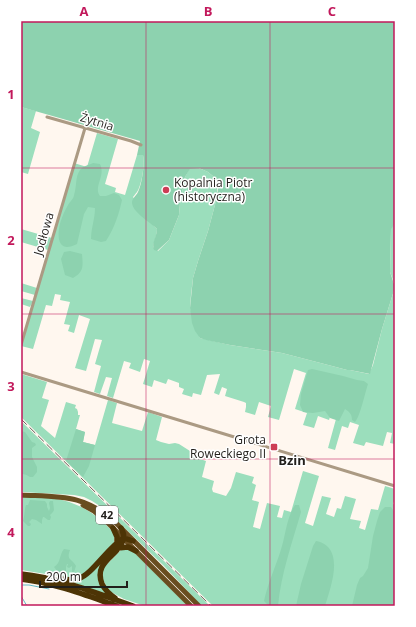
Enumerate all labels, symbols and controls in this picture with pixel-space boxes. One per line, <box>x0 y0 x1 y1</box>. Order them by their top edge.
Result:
text: A <box>80 2 89 20</box>
text: B <box>204 2 213 20</box>
text: C <box>328 2 336 20</box>
text: 1 <box>7 85 15 103</box>
street label: Żytnia <box>78 108 116 135</box>
place label: Kopalnia Piotr (historyczna) <box>174 174 253 205</box>
marker: Kopalnia Piotr (historyczna) <box>161 185 171 195</box>
street label: Jodłowa <box>29 210 58 258</box>
text: 2 <box>7 231 15 249</box>
text: 3 <box>7 377 15 395</box>
place label: Grota Roweckiego II <box>190 431 266 462</box>
marker: Grota Roweckiego II <box>269 442 279 452</box>
district label: Bzin <box>278 451 306 469</box>
road number: 42 <box>96 506 118 524</box>
text: 4 <box>7 523 15 541</box>
scale bar <box>40 563 127 589</box>
text: 200 m <box>46 568 81 585</box>

